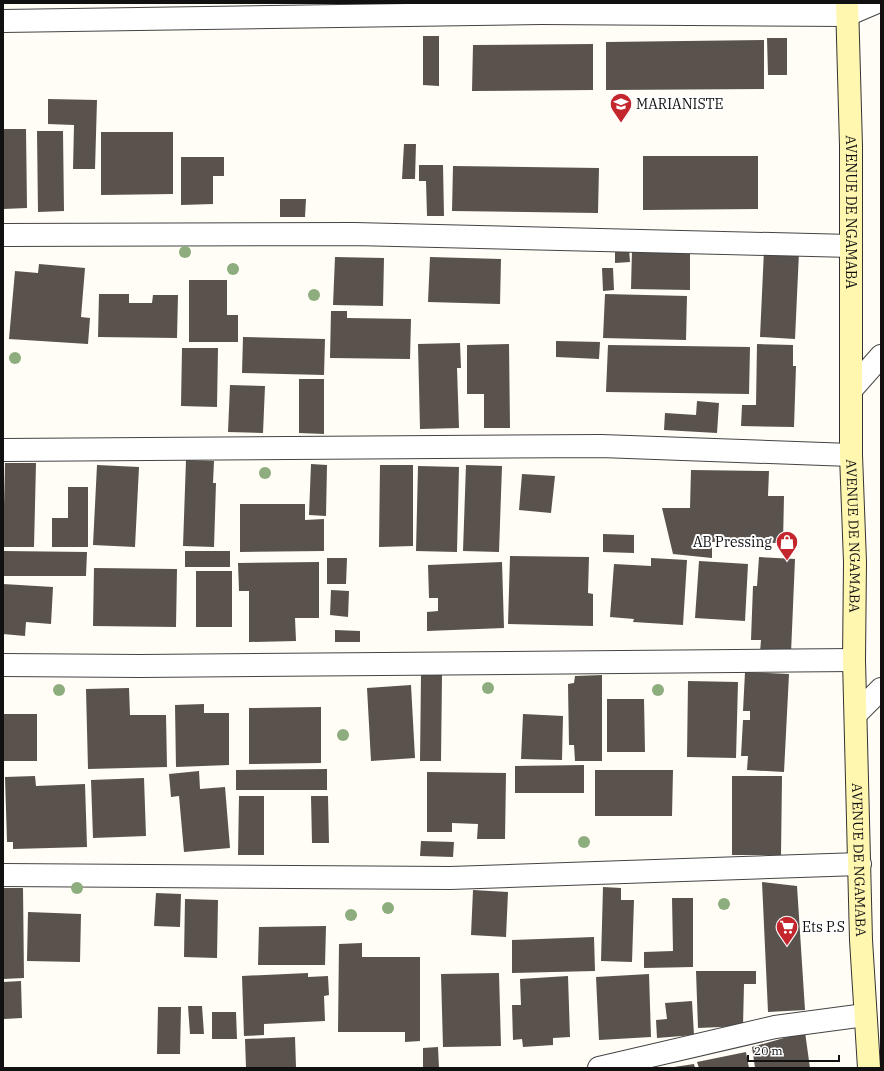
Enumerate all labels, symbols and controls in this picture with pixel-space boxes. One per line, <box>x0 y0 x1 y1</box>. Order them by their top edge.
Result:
school or university icon: MARIANISTE <box>608 91 634 124</box>
place label: MARIANISTE <box>636 95 724 113</box>
street label: AVENUE DE NGAMABA <box>842 135 860 289</box>
street label: AVENUE DE NGAMABA <box>842 459 864 613</box>
shop icon: AB Pressing <box>774 529 800 562</box>
place label: AB Pressing <box>693 533 772 551</box>
street label: AVENUE DE NGAMABA <box>848 783 870 937</box>
supermarket icon: Ets P.S <box>774 914 800 947</box>
place label: Ets P.S <box>802 918 845 936</box>
scale bar <box>748 1037 839 1063</box>
text: 20 m <box>754 1043 783 1058</box>

